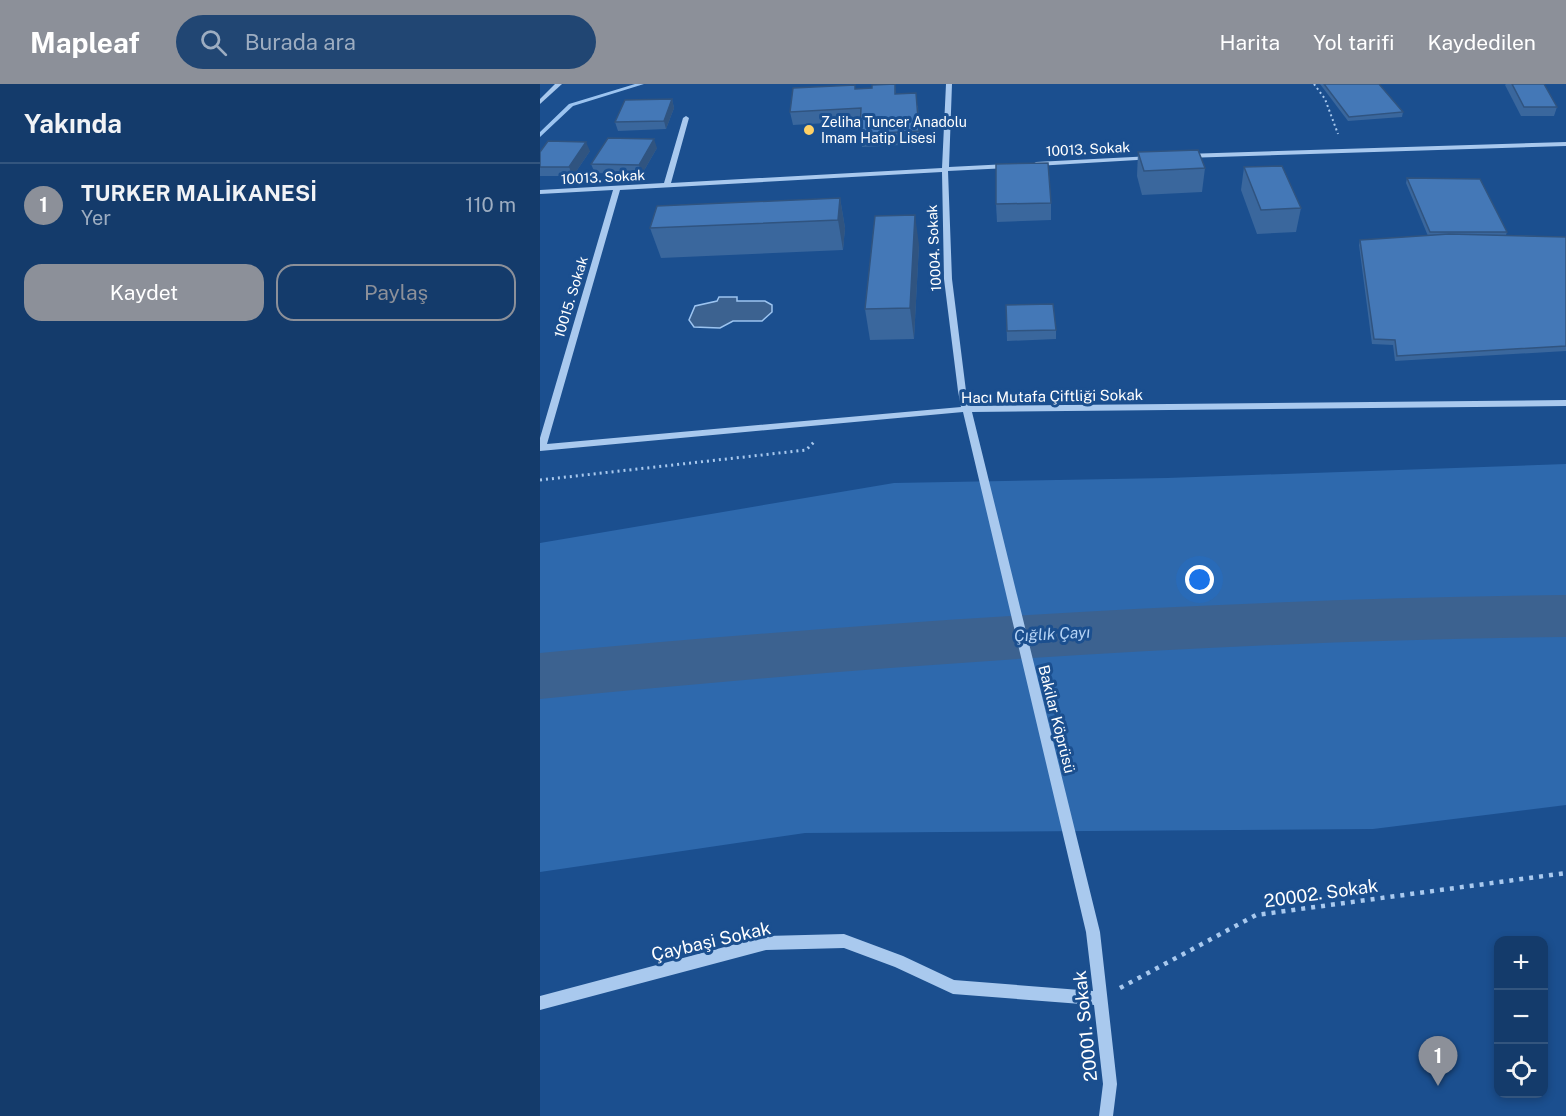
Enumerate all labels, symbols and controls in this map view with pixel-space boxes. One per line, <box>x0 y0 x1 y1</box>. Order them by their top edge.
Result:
search box <box>176 15 596 69</box>
text: Mapleaf <box>30 26 140 59</box>
icon: search <box>197 26 230 59</box>
text: Burada ara <box>245 29 356 55</box>
text: Harita <box>1220 30 1280 55</box>
text: Yol tarifi <box>1313 30 1394 55</box>
text: Kaydedilen <box>1427 30 1536 55</box>
text: Yakında <box>24 108 122 139</box>
place label: Zeliha Tuncer Anadolu Imam Hatip Lisesi <box>821 114 967 146</box>
marker: Zeliha Tuncer Anadolu Imam Hatip Lisesi <box>802 123 816 137</box>
street label: 10013. Sokak <box>1045 139 1131 159</box>
street label: 10013. Sokak <box>560 167 646 187</box>
text: TURKER MALİKANESİ <box>81 180 317 206</box>
text: 1 <box>39 193 48 217</box>
text: 110 m <box>465 193 516 217</box>
street label: 10004. Sokak <box>924 204 944 292</box>
text: Yer <box>81 206 111 230</box>
street label: 10015. Sokak <box>551 254 591 340</box>
button: Kaydet <box>24 264 264 321</box>
button: Paylaş <box>276 264 516 321</box>
street label: Hacı Mutafa Çiftliği Sokak <box>961 386 1143 406</box>
your location <box>1185 565 1214 594</box>
water label: Çığlık Çayı <box>1013 623 1091 645</box>
street label: Bakilar Köprüsü <box>1035 663 1079 775</box>
street label: 20002. Sokak <box>1263 875 1379 911</box>
street label: Çaybaşi Sokak <box>649 917 773 965</box>
map controls <box>1494 936 1548 1098</box>
button: + <box>1494 936 1548 990</box>
street label: 20001. Sokak <box>1069 970 1101 1082</box>
button: − <box>1494 990 1548 1044</box>
pin: 1 <box>1418 1036 1458 1086</box>
button: locate <box>1494 1044 1548 1098</box>

